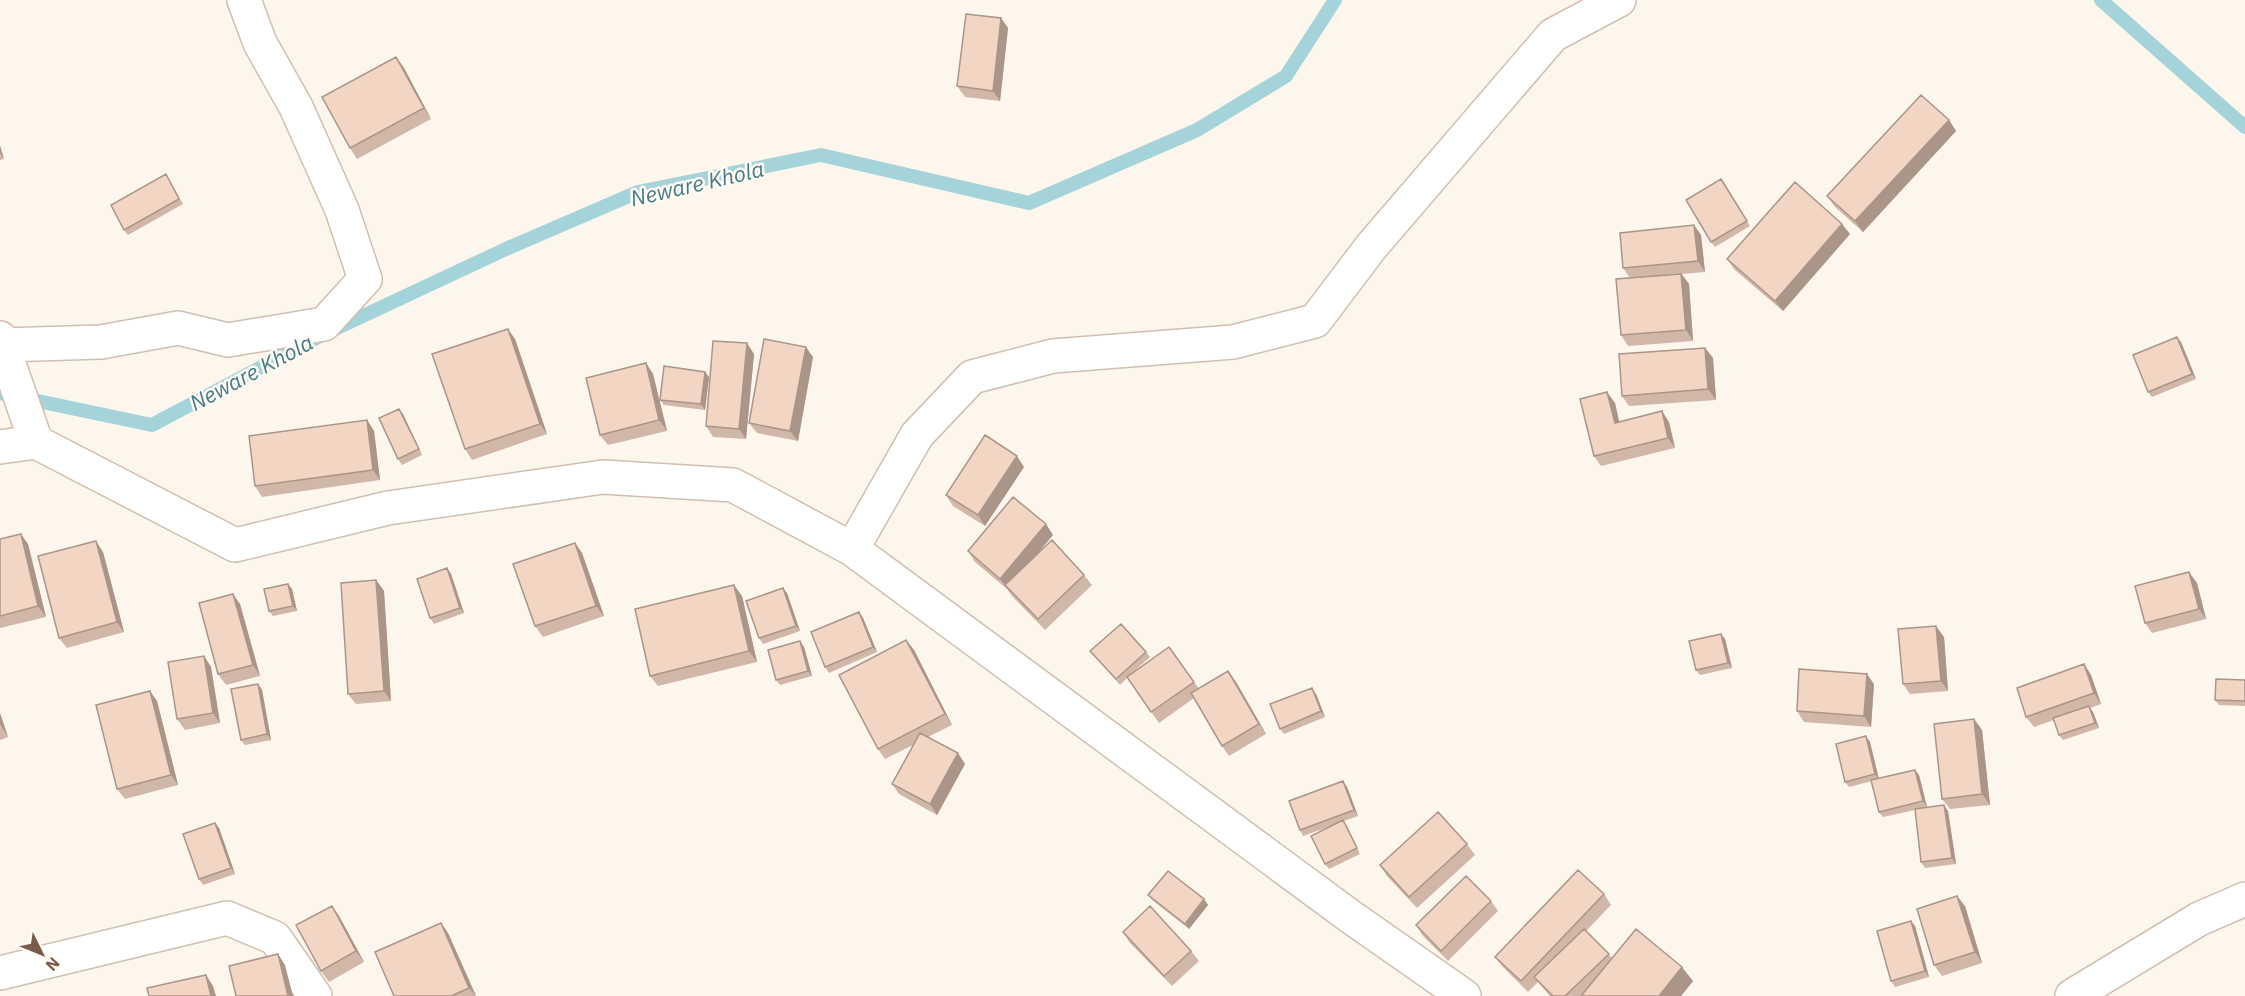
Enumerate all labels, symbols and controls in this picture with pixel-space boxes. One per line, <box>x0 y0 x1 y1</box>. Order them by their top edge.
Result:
water label: Neware Khola <box>627 154 767 212</box>
water label: Neware Khola <box>184 327 318 417</box>
north arrow <box>12 924 72 984</box>
text: N <box>42 953 64 975</box>

